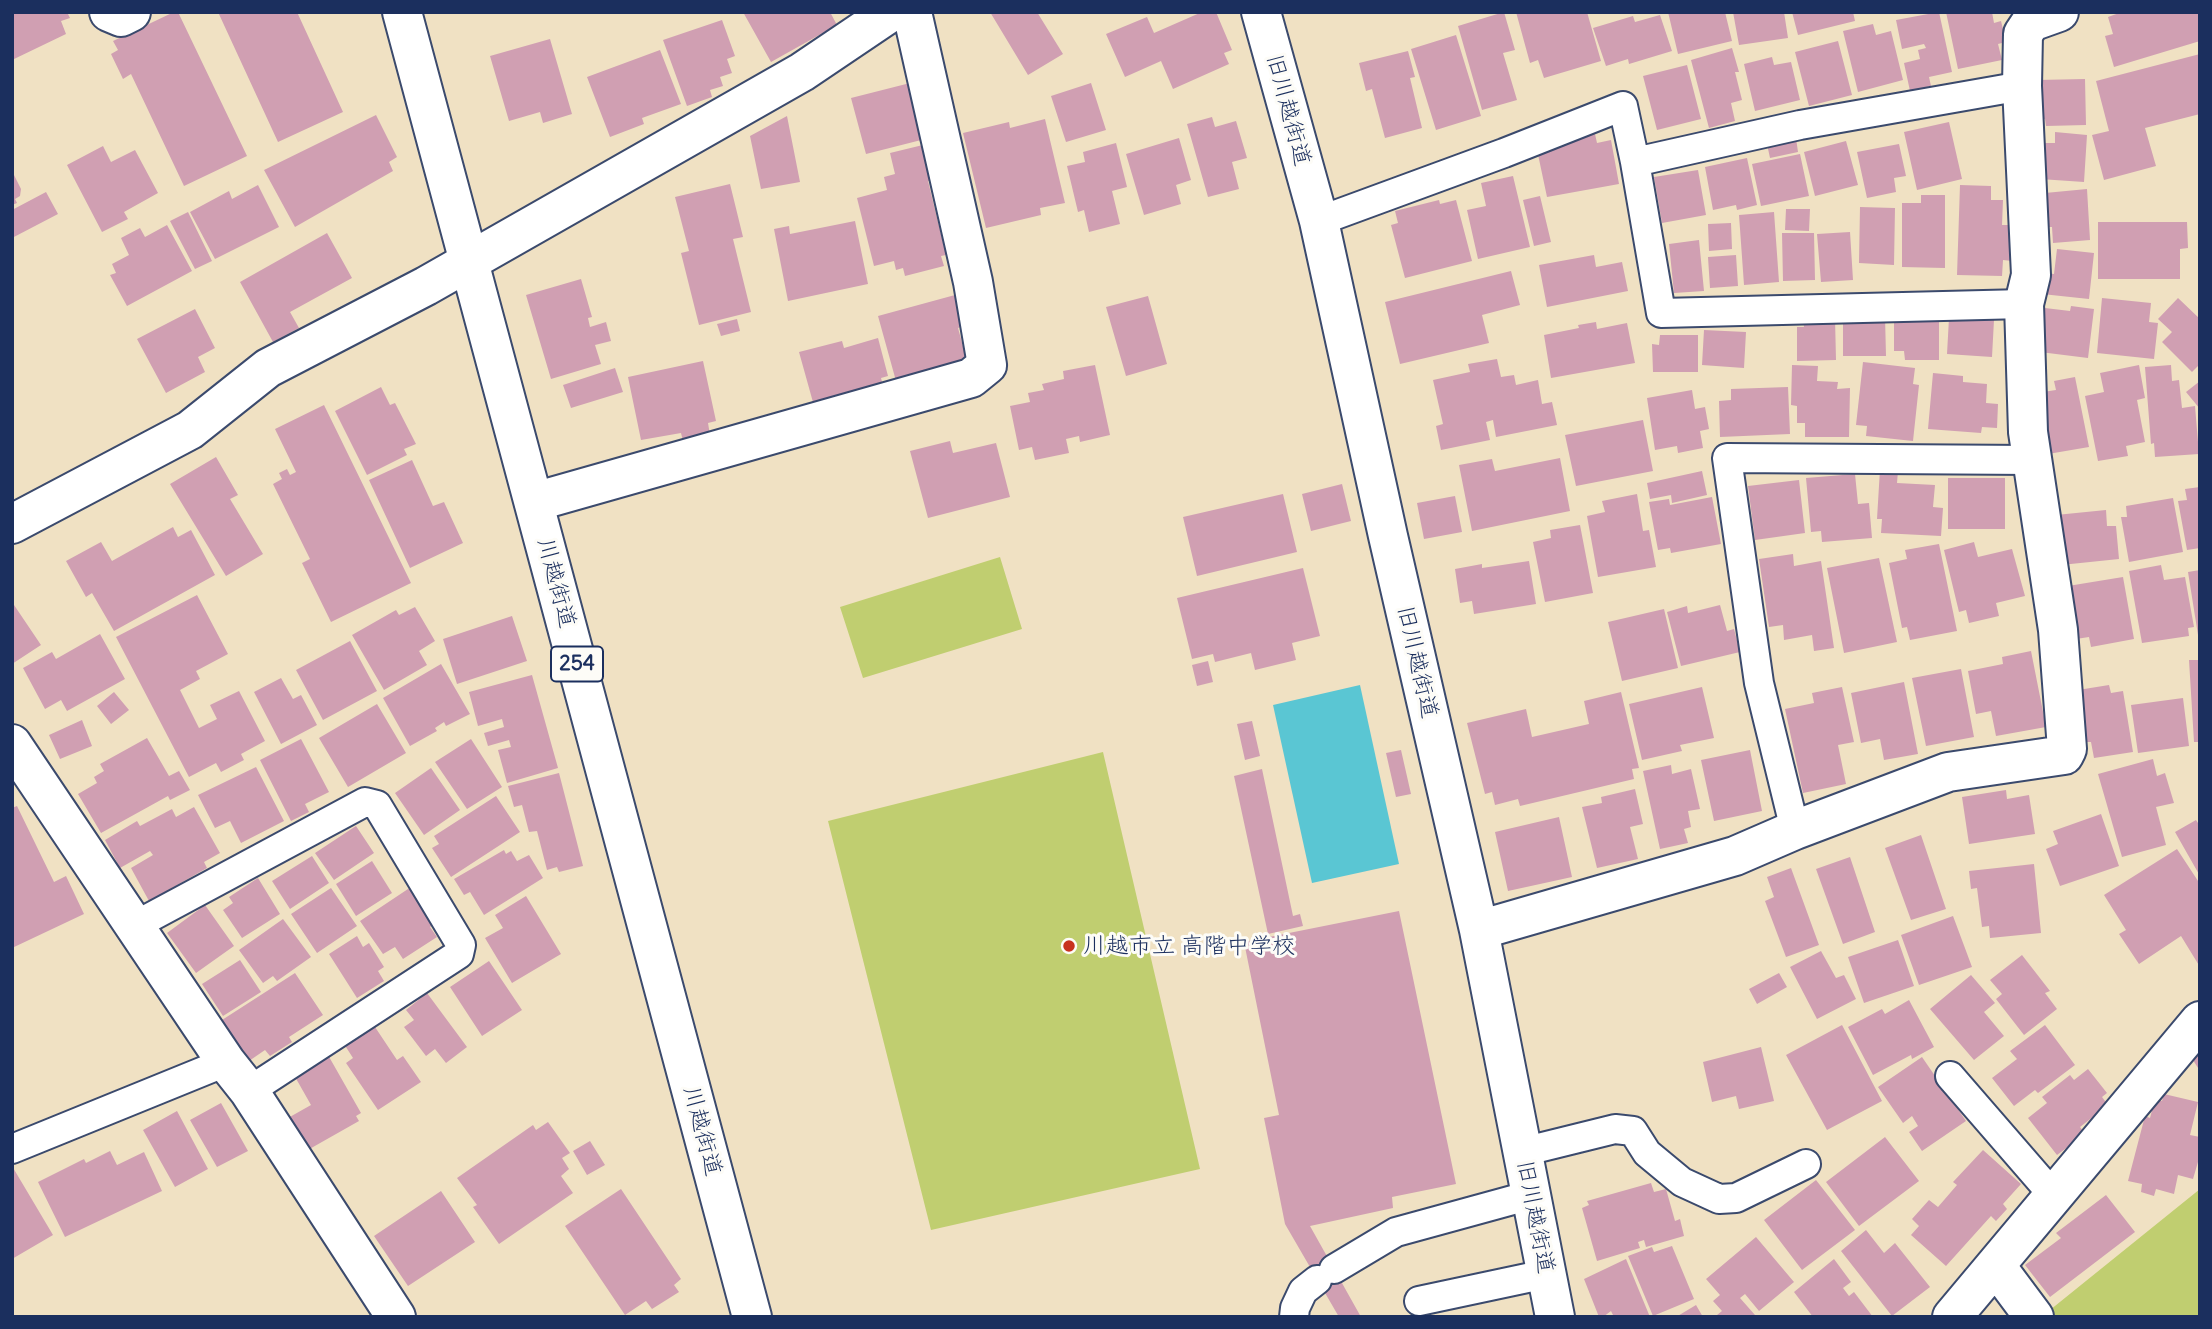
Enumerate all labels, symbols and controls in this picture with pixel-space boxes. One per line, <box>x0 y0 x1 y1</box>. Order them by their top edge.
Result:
street label: 旧川越街道 <box>1260 51 1316 169</box>
street label: 川越街道 <box>531 535 581 631</box>
street label: 旧川越街道 <box>1391 603 1443 721</box>
road number: 254 <box>551 646 603 682</box>
place label: 川越市立 高階中学校 <box>1083 932 1295 960</box>
marker: 川越市立 高階中学校 <box>1061 938 1077 954</box>
street label: 川越街道 <box>677 1083 727 1179</box>
street label: 旧川越街道 <box>1510 1158 1560 1276</box>

